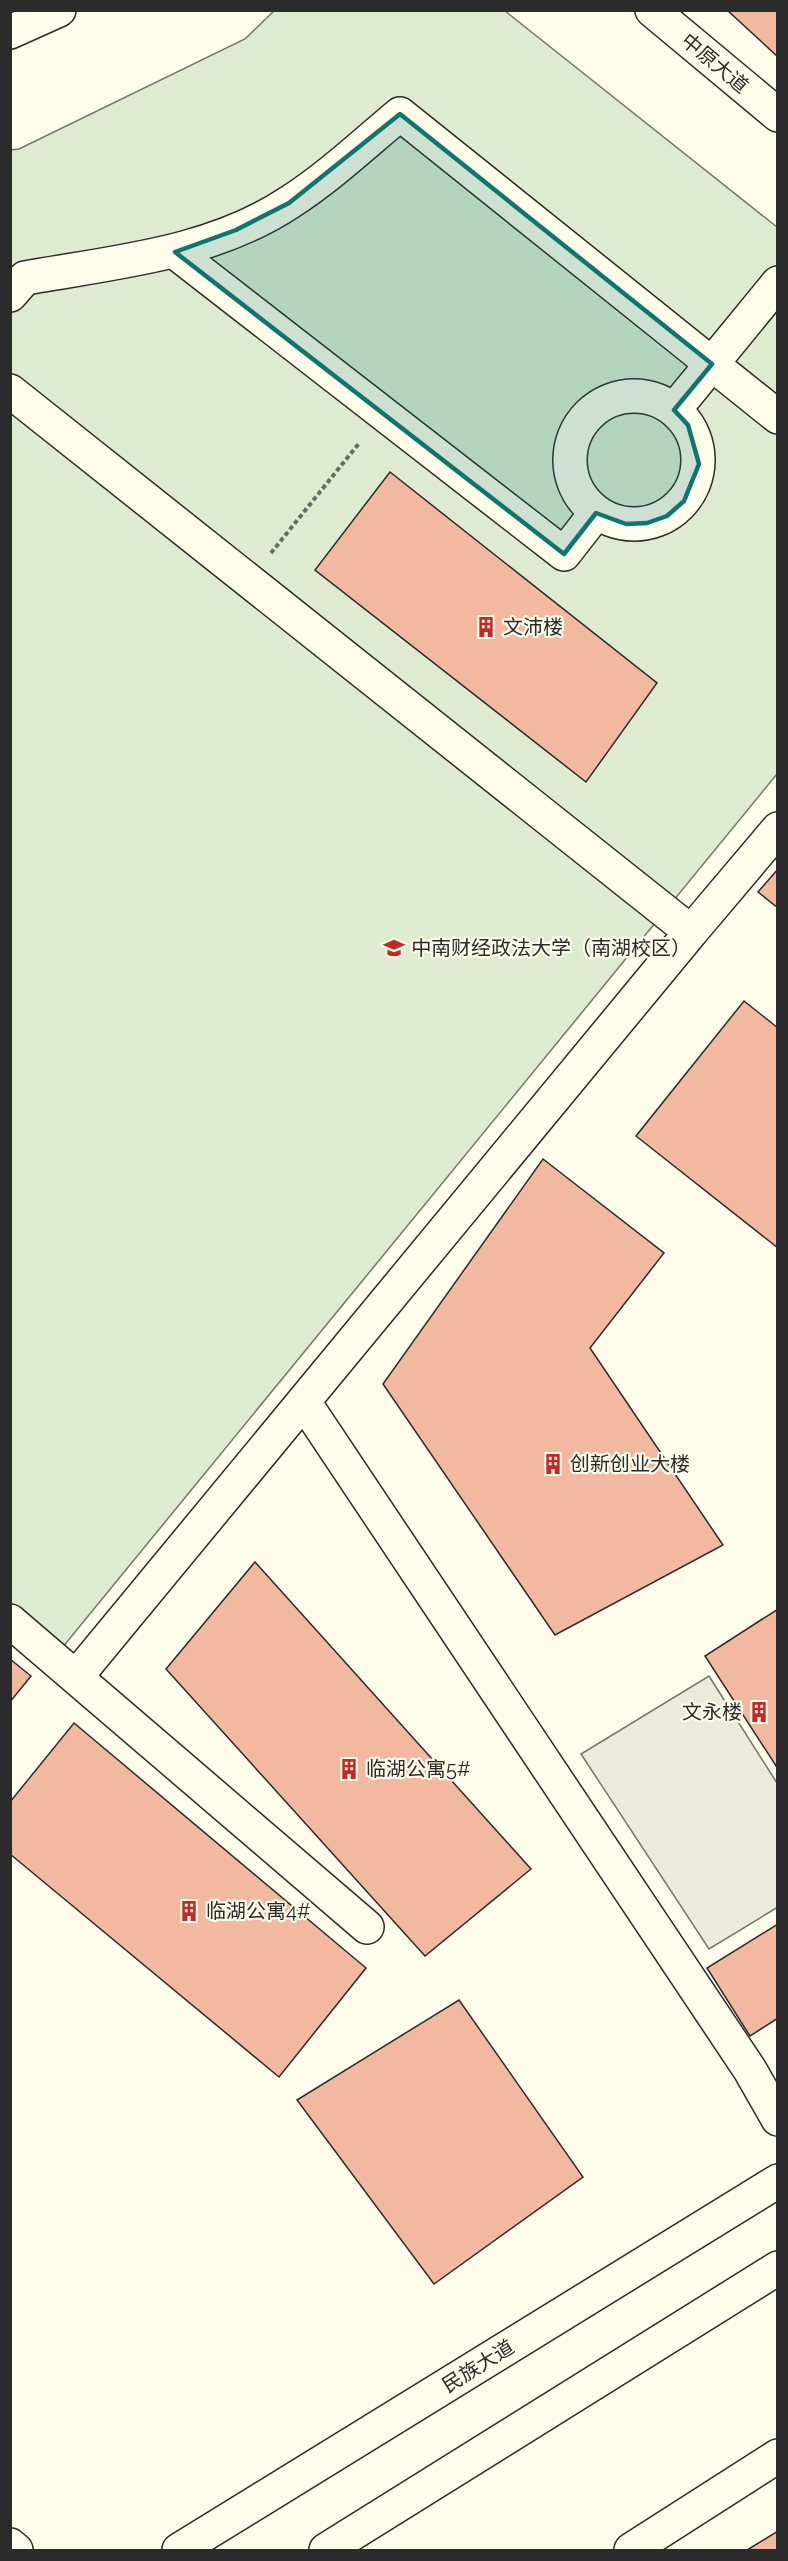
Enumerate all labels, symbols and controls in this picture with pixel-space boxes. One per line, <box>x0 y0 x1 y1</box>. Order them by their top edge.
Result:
street label: 中原大道 <box>677 28 753 98</box>
building icon: 文沛楼 <box>474 615 498 639</box>
place label: 文沛楼 <box>503 615 563 639</box>
school or university icon: 中南财经政法大学（南湖校区） <box>382 936 406 960</box>
place label: 中南财经政法大学（南湖校区） <box>411 936 691 960</box>
building icon: 创新创业大楼 <box>541 1452 565 1476</box>
place label: 创新创业大楼 <box>570 1452 690 1476</box>
place label: 文永楼 <box>682 1700 742 1724</box>
building icon: 文永楼 <box>747 1700 771 1724</box>
building icon: 临湖公寓5# <box>337 1757 361 1781</box>
place label: 临湖公寓5# <box>366 1757 471 1781</box>
building icon: 临湖公寓4# <box>177 1899 201 1923</box>
place label: 临湖公寓4# <box>206 1899 311 1923</box>
street label: 民族大道 <box>438 2335 518 2397</box>

